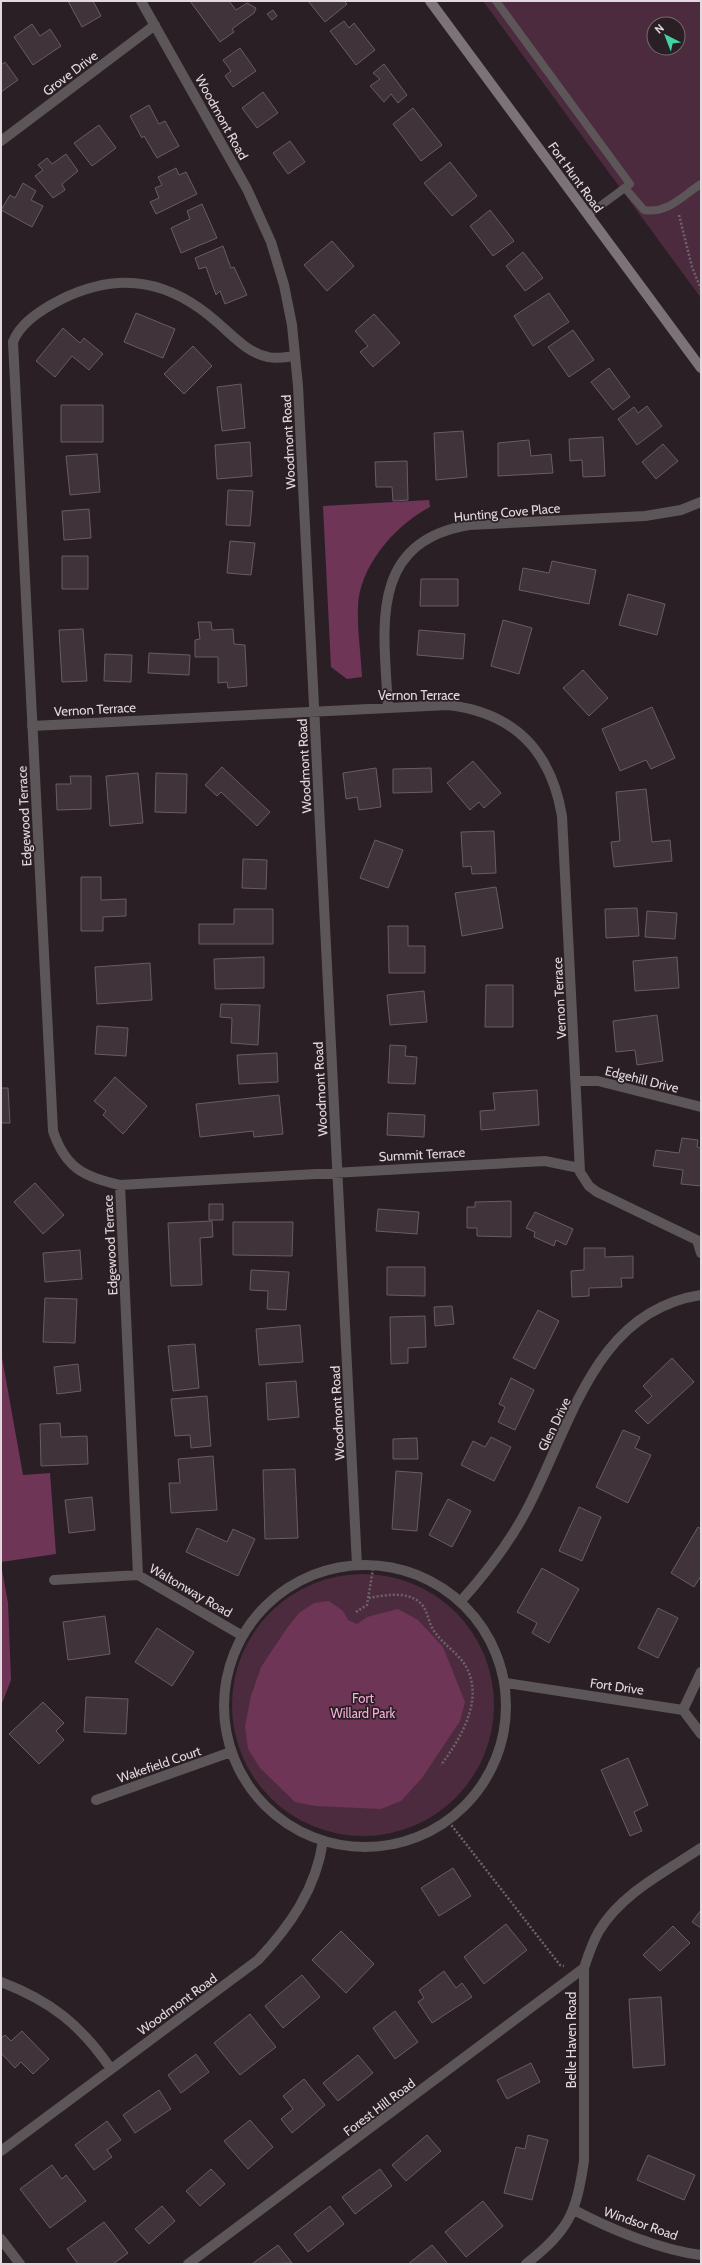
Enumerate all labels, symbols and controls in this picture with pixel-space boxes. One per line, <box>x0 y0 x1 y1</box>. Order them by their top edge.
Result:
north arrow <box>646 16 686 56</box>
text: N <box>652 21 667 36</box>
street label: Grove Drive <box>39 47 101 99</box>
street label: Woodmont Road <box>192 72 252 162</box>
street label: Fort Hunt Road <box>545 139 607 215</box>
street label: Woodmont Road <box>278 394 298 490</box>
street label: Hunting Cove Place <box>453 499 561 525</box>
street label: Vernon Terrace <box>378 687 460 703</box>
street label: Vernon Terrace <box>54 699 137 719</box>
street label: Woodmont Road <box>294 718 314 814</box>
street label: Edgewood Terrace <box>13 765 35 867</box>
street label: Vernon Terrace <box>549 956 569 1039</box>
street label: Woodmont Road <box>310 1041 330 1137</box>
street label: Edgehill Drive <box>603 1062 681 1096</box>
street label: Summit Terrace <box>378 1144 466 1164</box>
street label: Edgewood Terrace <box>99 1194 121 1296</box>
street label: Woodmont Road <box>327 1365 347 1461</box>
street label: Glen Drive <box>534 1394 574 1453</box>
street label: Waltonway Road <box>147 1560 235 1620</box>
street label: Fort Drive <box>589 1674 645 1698</box>
park label: Fort Willard Park <box>331 1690 396 1721</box>
street label: Wakefield Court <box>115 1742 203 1786</box>
street label: Woodmont Road <box>134 1970 220 2038</box>
street label: Belle Haven Road <box>563 1992 579 2088</box>
street label: Forest Hill Road <box>340 2075 418 2139</box>
street label: Windsor Road <box>602 2203 680 2243</box>

